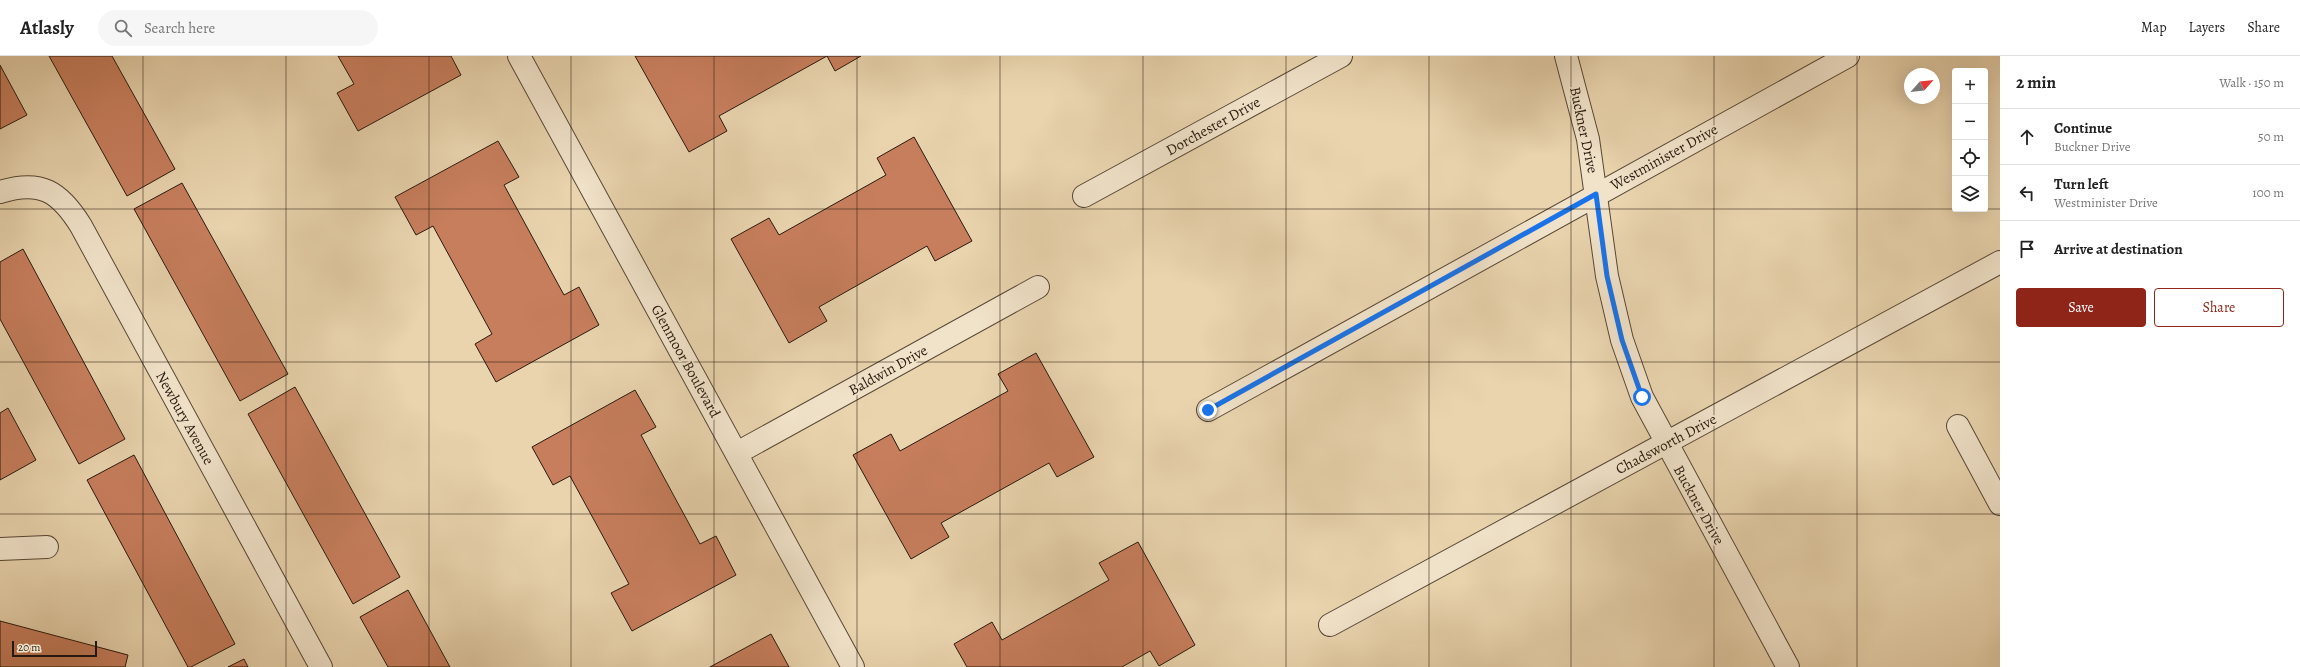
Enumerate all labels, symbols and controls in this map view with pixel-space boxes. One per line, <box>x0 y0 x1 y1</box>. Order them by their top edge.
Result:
search box <box>98 10 378 46</box>
text: Atlasly <box>20 15 74 41</box>
icon: search <box>112 17 134 39</box>
text: Search here <box>144 18 215 38</box>
text: Map <box>2141 18 2167 37</box>
text: Layers <box>2189 18 2225 37</box>
text: Share <box>2247 18 2280 37</box>
north arrow <box>1904 68 1940 104</box>
map controls <box>1952 68 1988 212</box>
button: + <box>1952 68 1988 104</box>
text: 2 min <box>2016 71 2056 94</box>
text: Walk · 150 m <box>2219 74 2284 91</box>
street label: Buckner Drive <box>1565 85 1603 175</box>
street label: Dorchester Drive <box>1162 92 1264 160</box>
button: − <box>1952 104 1988 140</box>
text: Continue <box>2054 118 2112 138</box>
street label: Westminister Drive <box>1606 119 1721 195</box>
icon: ahead <box>2016 126 2038 148</box>
text: 50 m <box>2258 128 2284 145</box>
text: Buckner Drive <box>2054 138 2130 155</box>
button: locate <box>1952 140 1988 176</box>
text: Turn left <box>2054 174 2109 194</box>
button: layers <box>1952 176 1988 212</box>
icon: left <box>2016 182 2038 204</box>
text: 100 m <box>2252 184 2284 201</box>
text: Westminister Drive <box>2054 194 2158 211</box>
icon: arrive <box>2016 238 2038 260</box>
text: Arrive at destination <box>2054 239 2183 259</box>
button: Save <box>2016 288 2146 327</box>
button: Share <box>2154 288 2284 327</box>
street label: Glenmoor Boulevard <box>647 301 726 422</box>
street label: Baldwin Drive <box>845 340 931 400</box>
street label: Newbury Avenue <box>151 368 219 468</box>
route start <box>1633 388 1651 406</box>
route end <box>1199 401 1217 419</box>
street label: Chadsworth Drive <box>1612 409 1720 479</box>
street label: Buckner Drive <box>1669 462 1729 549</box>
scale bar <box>12 639 97 658</box>
text: 20 m <box>18 640 40 655</box>

